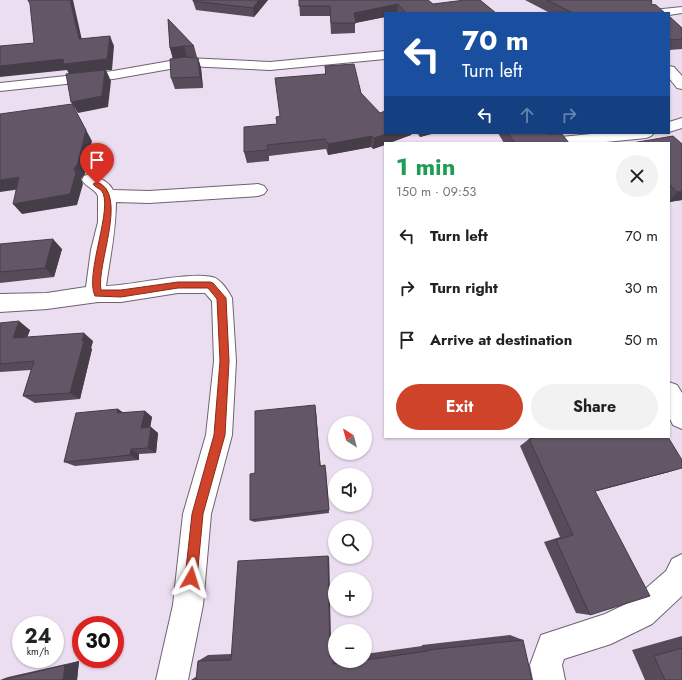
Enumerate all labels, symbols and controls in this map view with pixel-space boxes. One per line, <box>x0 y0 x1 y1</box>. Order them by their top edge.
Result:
text: 70 m <box>462 20 529 61</box>
icon: left <box>396 28 448 80</box>
text: Turn left <box>462 58 522 84</box>
icon: left <box>474 104 496 126</box>
icon: ahead <box>516 104 538 126</box>
icon: right <box>558 104 580 126</box>
pin <box>80 143 114 184</box>
icon: arrive <box>86 149 108 171</box>
text: 1 min <box>396 149 456 184</box>
button: close <box>616 155 658 197</box>
text: 150 m · 09:53 <box>396 182 476 201</box>
icon: left <box>396 225 418 247</box>
text: Turn left <box>430 225 488 247</box>
text: 70 m <box>625 225 658 247</box>
icon: right <box>396 277 418 299</box>
text: Turn right <box>430 277 498 299</box>
text: 30 m <box>625 277 658 299</box>
icon: arrive <box>396 329 418 351</box>
text: Arrive at destination <box>430 329 572 351</box>
text: 50 m <box>624 329 658 351</box>
button: Exit <box>396 384 523 430</box>
button: Share <box>531 384 658 430</box>
north arrow <box>328 416 372 460</box>
map controls <box>328 416 372 668</box>
button: sound <box>328 468 372 512</box>
button: search <box>328 520 372 564</box>
position arrow <box>170 557 212 599</box>
button: + <box>328 572 372 616</box>
speed limit sign: 30 <box>72 616 124 668</box>
text: 24 <box>24 622 52 651</box>
button: − <box>328 624 372 668</box>
text: km/h <box>27 644 49 659</box>

